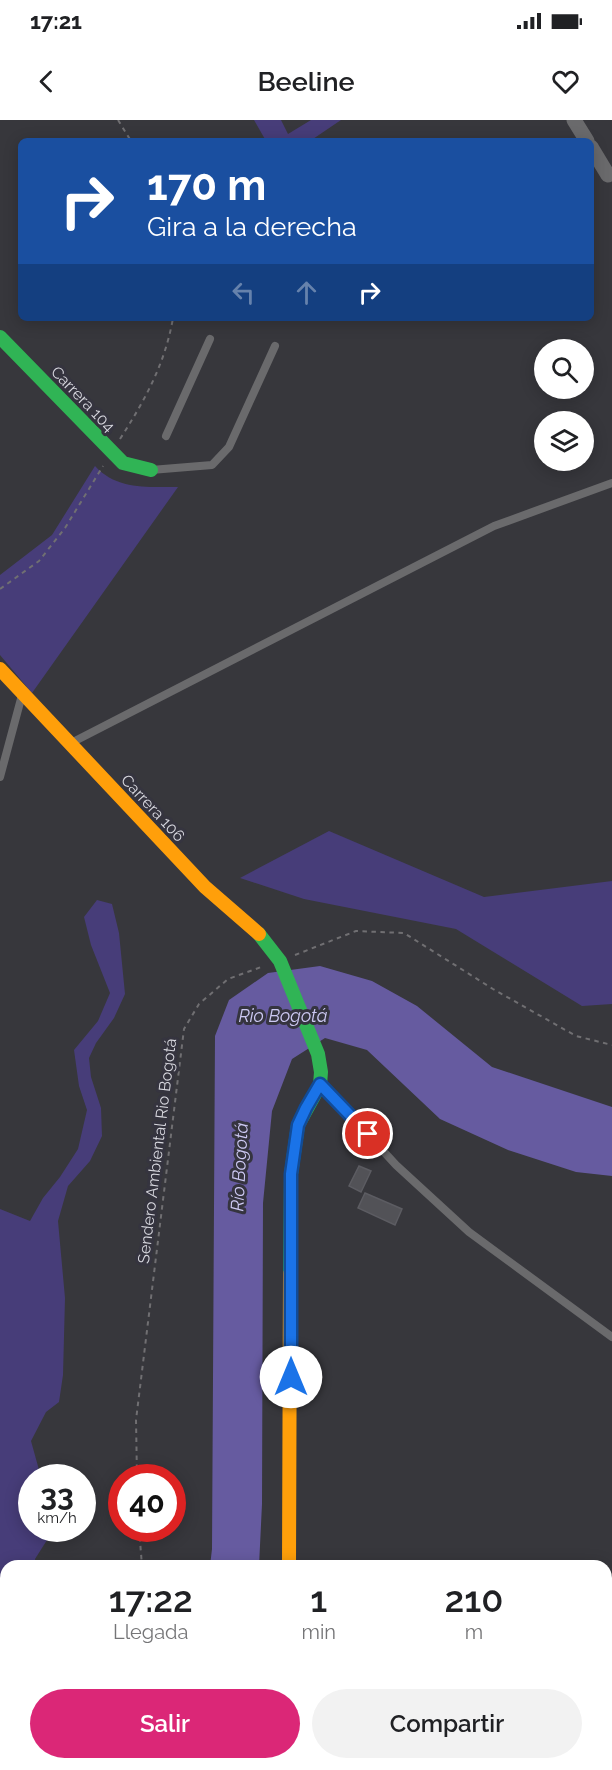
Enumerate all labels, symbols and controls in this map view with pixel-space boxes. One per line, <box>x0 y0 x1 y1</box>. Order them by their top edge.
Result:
text: 17:21 <box>30 8 82 34</box>
icon: back <box>30 65 63 98</box>
icon: heart <box>549 65 582 98</box>
text: Beeline <box>257 66 355 97</box>
text: 170 m <box>147 161 266 210</box>
icon: right <box>48 162 126 240</box>
text: Gira a la derecha <box>147 211 357 242</box>
icon: left <box>227 276 260 309</box>
icon: ahead <box>290 276 323 309</box>
icon: right <box>353 276 386 309</box>
map controls <box>534 339 594 471</box>
button: search <box>534 339 594 399</box>
street label: Carrera 104 <box>47 362 119 436</box>
button: layers <box>534 411 594 471</box>
street label: Carrera 106 <box>117 771 189 845</box>
water label: Rio Bogotá <box>239 1005 328 1026</box>
street label: Sendero Ambiental Rio Bogotá <box>134 1037 180 1265</box>
pin <box>342 1108 393 1159</box>
icon: arrive <box>351 1117 384 1150</box>
water label: Río Bogotá <box>226 1122 252 1212</box>
position arrow <box>259 1345 323 1409</box>
speed limit sign: 40 <box>108 1464 186 1542</box>
text: 33 <box>40 1478 74 1513</box>
text: km/h <box>37 1509 77 1527</box>
text: 17:22 <box>109 1578 193 1620</box>
text: 1 <box>310 1578 327 1620</box>
text: 210 <box>445 1578 503 1620</box>
text: Llegada <box>113 1620 188 1644</box>
text: min <box>302 1620 336 1644</box>
text: m <box>465 1620 483 1644</box>
button: Salir <box>30 1689 300 1758</box>
button: Compartir <box>312 1689 582 1758</box>

